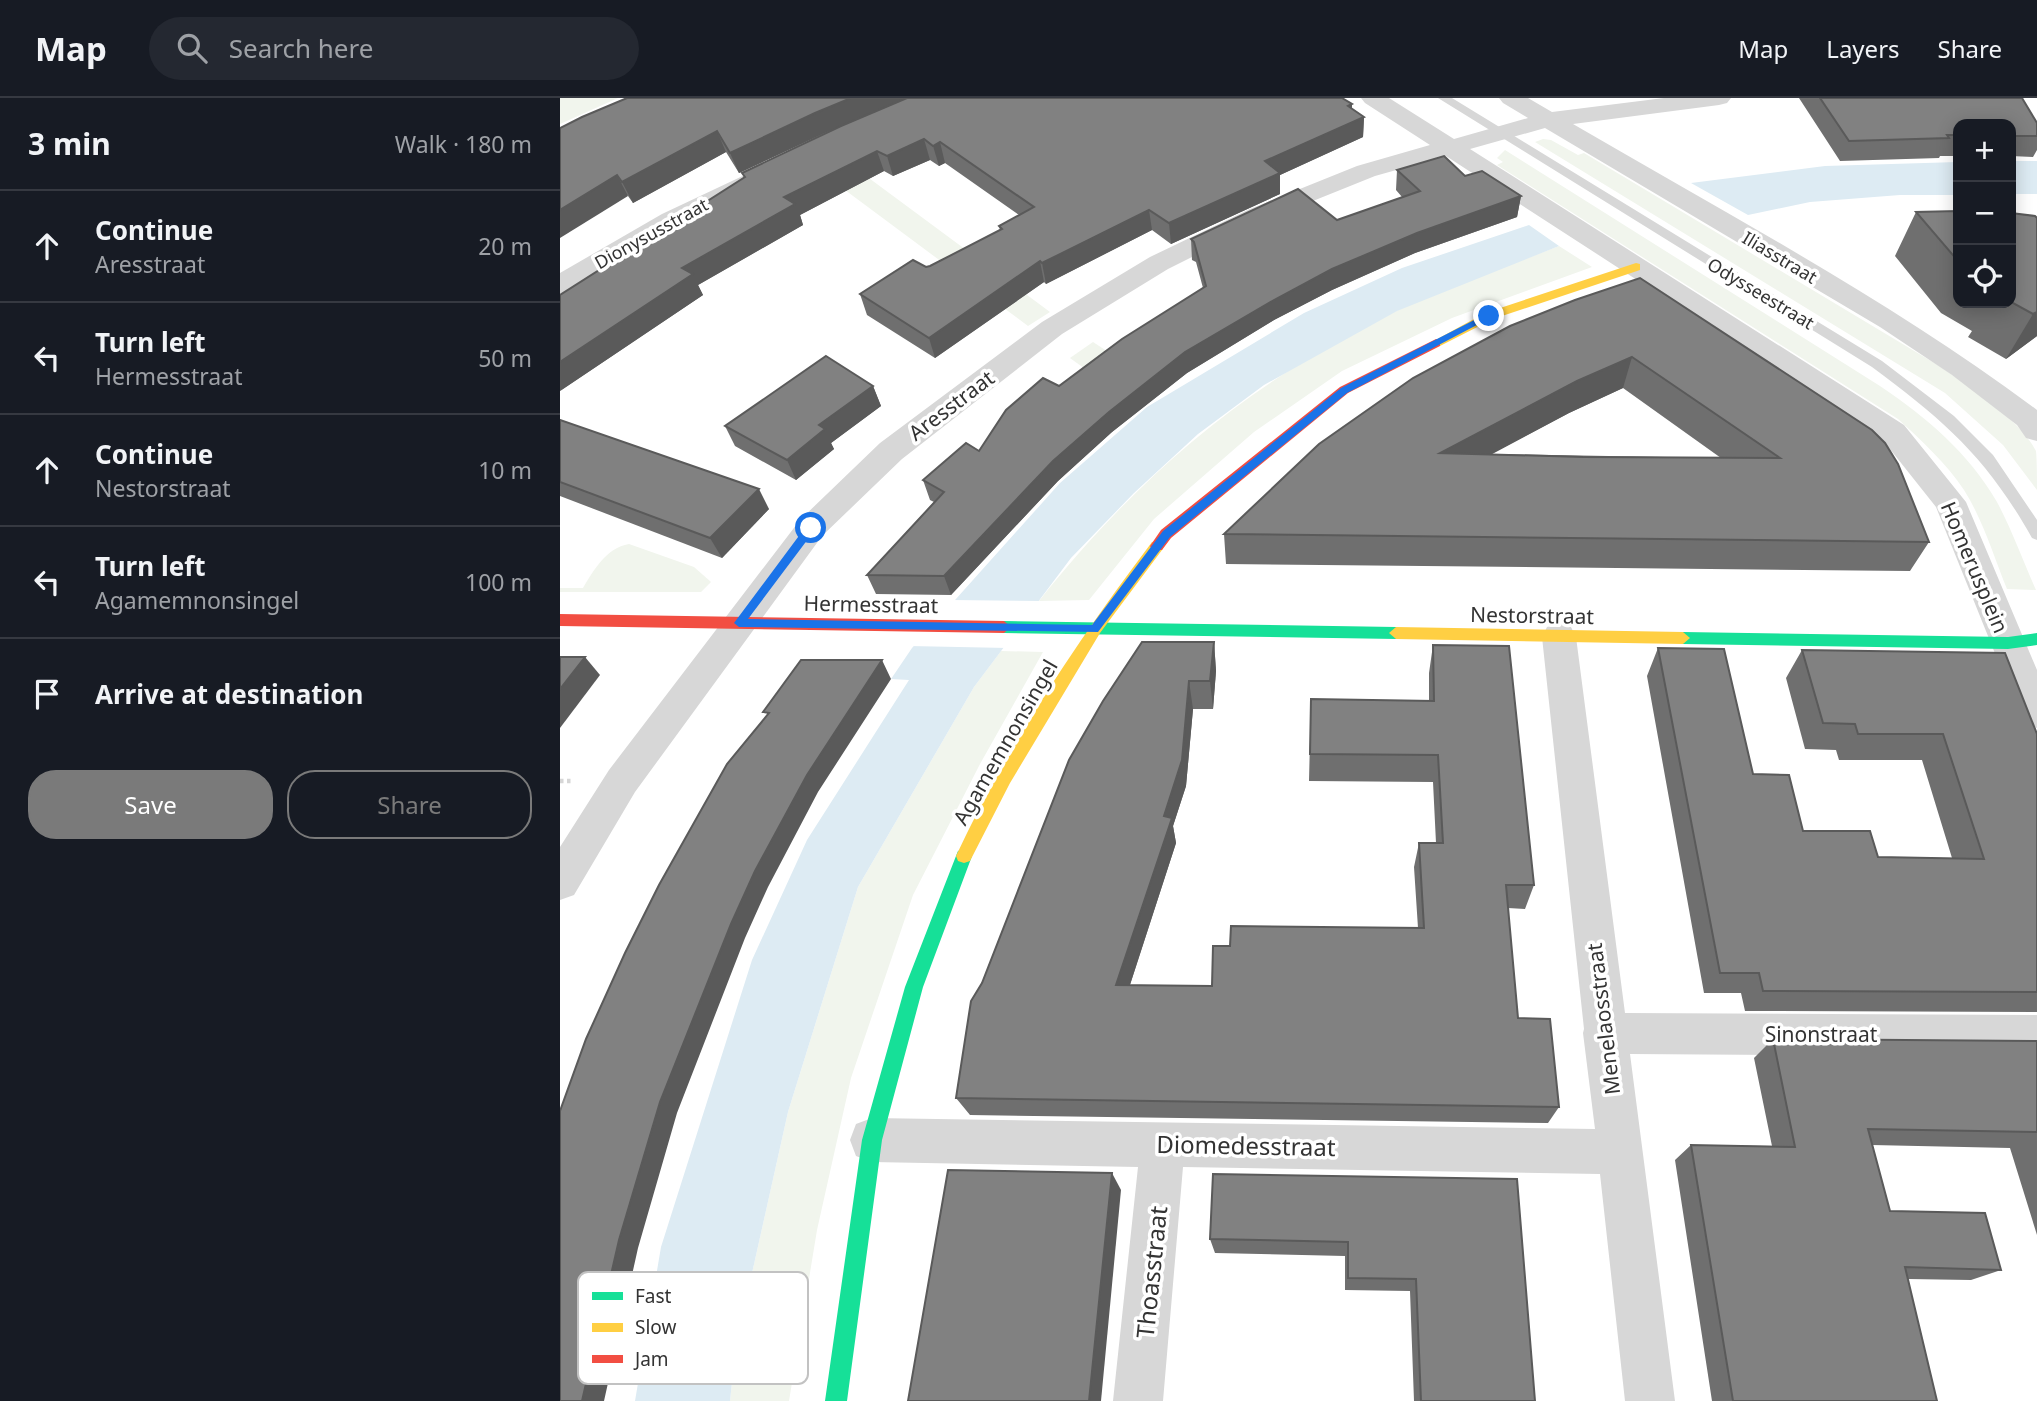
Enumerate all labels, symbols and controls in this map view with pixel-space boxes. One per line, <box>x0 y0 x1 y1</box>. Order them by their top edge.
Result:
search box <box>149 17 639 80</box>
text: Map <box>35 26 107 71</box>
icon: search <box>173 29 211 67</box>
text: Search here <box>229 30 373 66</box>
text: Map <box>1738 32 1788 65</box>
text: Layers <box>1826 32 1900 65</box>
text: Share <box>1938 32 2002 65</box>
map controls <box>1953 119 2016 308</box>
button: + <box>1953 119 2016 182</box>
text: 3 min <box>28 123 111 164</box>
text: Walk · 180 m <box>395 128 532 160</box>
button: − <box>1953 182 2016 245</box>
street label: Dionysusstraat <box>590 192 712 274</box>
text: Continue <box>95 212 213 248</box>
street label: Iliasstraat <box>1738 225 1822 289</box>
icon: ahead <box>28 227 66 265</box>
text: 20 m <box>478 230 532 262</box>
button: locate <box>1953 245 2016 308</box>
text: Aresstraat <box>95 248 205 280</box>
street label: Odysseestraat <box>1703 252 1819 335</box>
route end <box>1473 300 1504 331</box>
text: Turn left <box>95 324 206 360</box>
icon: left <box>28 339 66 377</box>
text: 50 m <box>478 342 532 374</box>
text: Hermesstraat <box>95 360 242 392</box>
street label: Aresstraat <box>902 363 1000 446</box>
text: Continue <box>95 436 213 472</box>
icon: ahead <box>28 451 66 489</box>
text: 10 m <box>478 454 532 486</box>
text: Nestorstraat <box>95 472 231 504</box>
street label: Homerusplein <box>1935 497 2015 637</box>
route start <box>795 512 826 543</box>
text: Turn left <box>95 548 206 584</box>
icon: left <box>28 563 66 601</box>
text: 100 m <box>465 566 532 598</box>
text: Agamemnonsingel <box>95 584 299 616</box>
street label: Hermesstraat <box>803 589 939 619</box>
street label: Nestorstraat <box>1470 600 1595 630</box>
street label: Agamemnonsingel <box>946 654 1064 830</box>
icon: arrive <box>28 675 66 713</box>
text: Arrive at destination <box>95 676 364 712</box>
button: Save <box>28 770 273 839</box>
button: Share <box>287 770 532 839</box>
street label: Menelaosstraat <box>1580 941 1626 1096</box>
street label: Sinonstraat <box>1765 1020 1878 1048</box>
street label: Diomedesstraat <box>1156 1127 1336 1163</box>
street label: Thoasstraat <box>1128 1204 1174 1340</box>
legend <box>578 1272 808 1384</box>
text: Fast <box>635 1283 672 1309</box>
text: Slow <box>635 1314 676 1340</box>
text: Jam <box>633 1346 669 1372</box>

